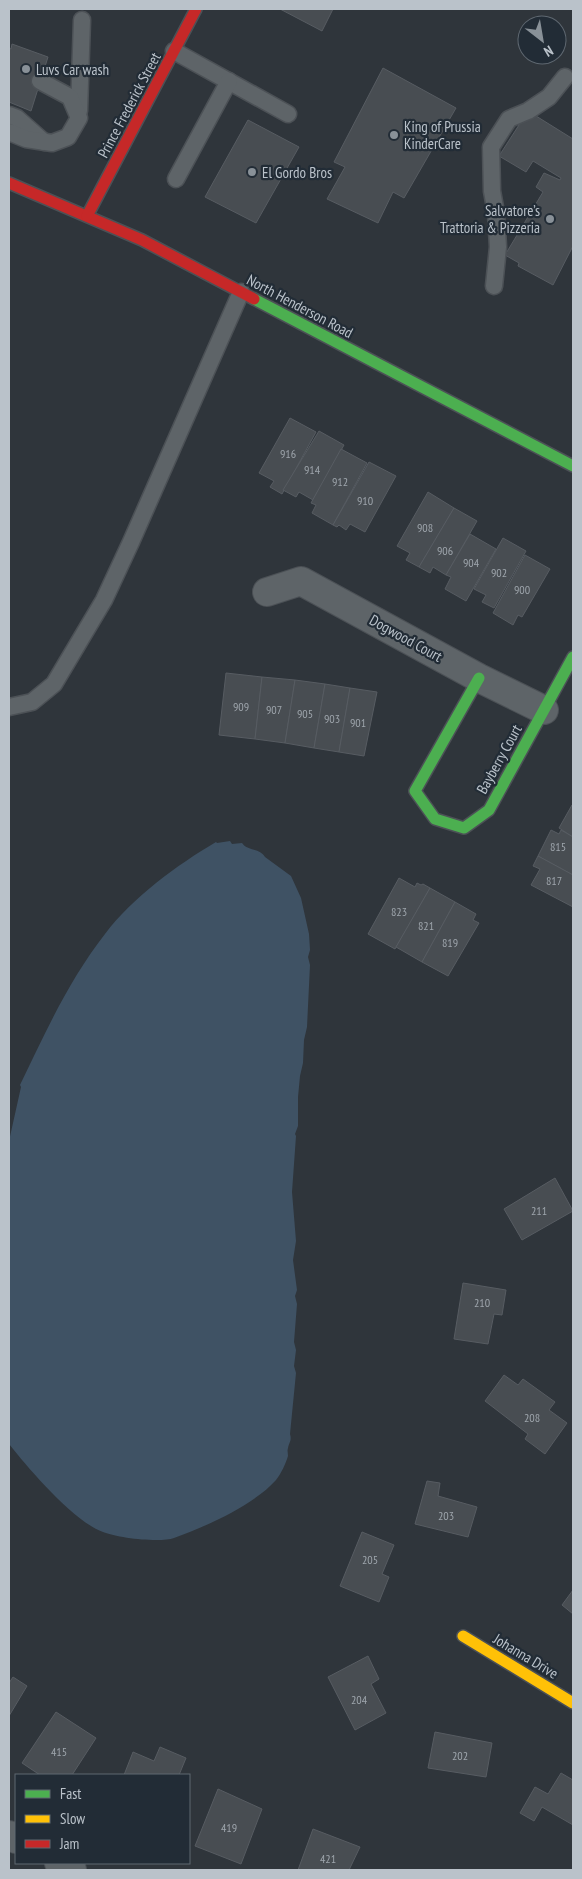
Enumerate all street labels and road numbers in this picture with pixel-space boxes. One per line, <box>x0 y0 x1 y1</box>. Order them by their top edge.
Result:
street label: Prince Frederick Street <box>93 49 165 161</box>
street label: North Henderson Road <box>244 270 356 342</box>
street label: Dogwood Court <box>366 610 446 666</box>
street label: Bayberry Court <box>472 721 526 797</box>
street label: Johanna Drive <box>489 1629 562 1683</box>

